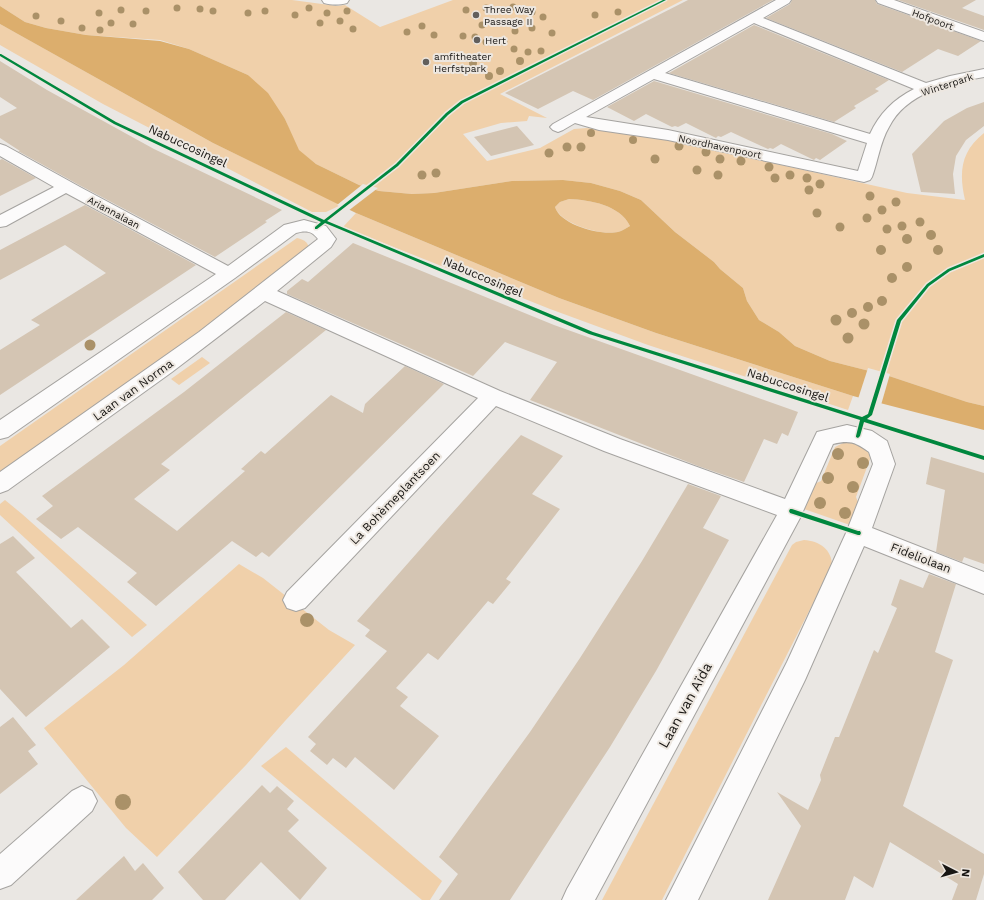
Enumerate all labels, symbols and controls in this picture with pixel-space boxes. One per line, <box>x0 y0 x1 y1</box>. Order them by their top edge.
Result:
place label: Three Way Passage II <box>484 4 535 27</box>
street label: Hofpoort <box>911 7 956 32</box>
marker: Three Way Passage II <box>471 10 481 20</box>
marker: Hert <box>472 35 482 45</box>
place label: Hert <box>485 35 507 46</box>
place label: amfitheater Herfstpark <box>434 51 491 74</box>
marker: amfitheater Herfstpark <box>421 57 431 67</box>
street label: Winterpark <box>920 71 975 98</box>
street label: Nabuccosingel <box>147 122 230 170</box>
street label: Noordhavenpoort <box>677 132 763 161</box>
street label: Ariannalaan <box>86 194 142 231</box>
street label: Nabuccosingel <box>441 254 525 300</box>
street label: Laan van Norma <box>90 356 176 424</box>
street label: Nabuccosingel <box>745 365 831 405</box>
street label: La Bohèmeplantsoen <box>347 449 443 547</box>
street label: Fideliolaan <box>889 540 953 576</box>
street label: Laan van Aïda <box>655 660 715 750</box>
north arrow <box>936 852 976 892</box>
text: N <box>959 868 972 878</box>

